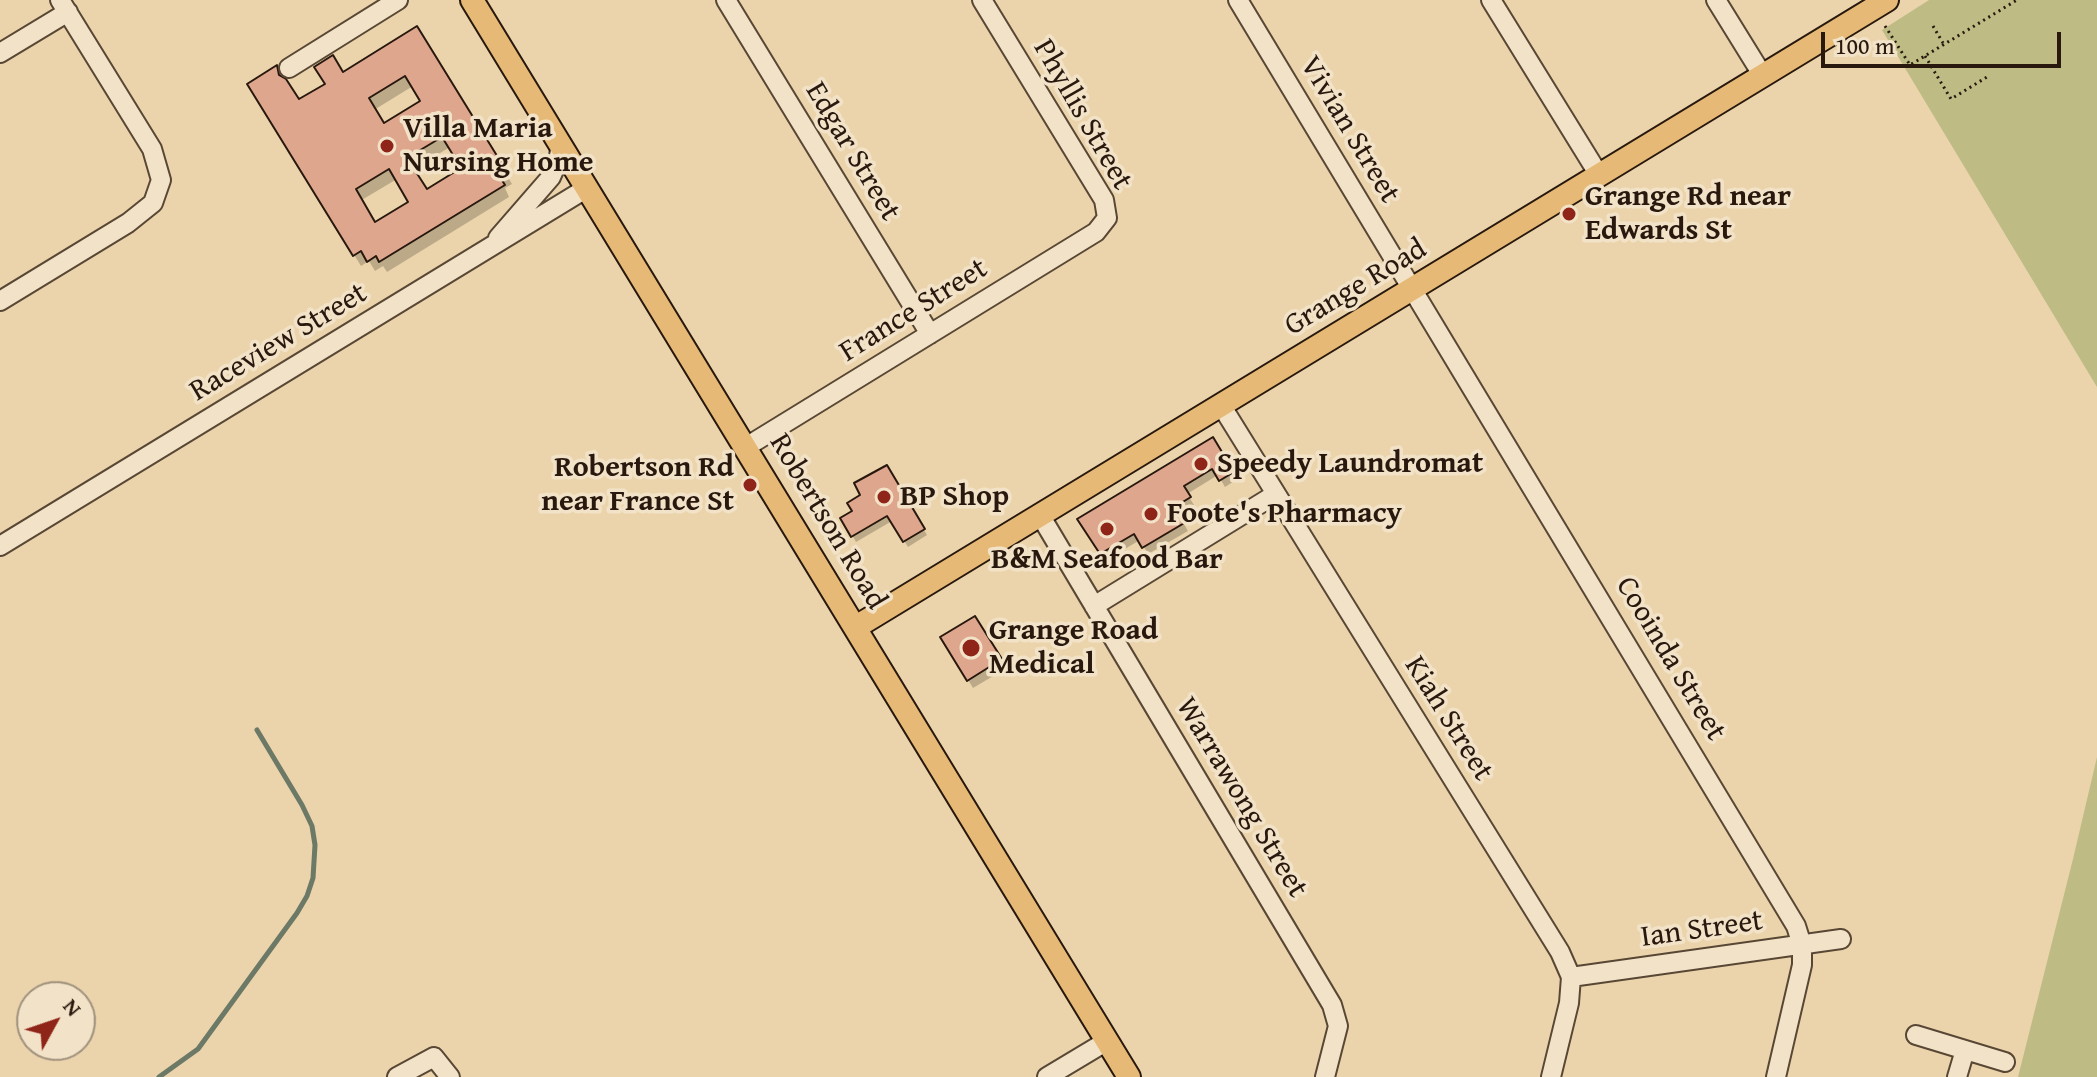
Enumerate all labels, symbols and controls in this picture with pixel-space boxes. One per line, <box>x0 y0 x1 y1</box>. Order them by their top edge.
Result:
scale bar <box>1825 16 2065 66</box>
text: 100 m <box>1835 28 1895 63</box>
street label: Phyllis Street <box>1025 33 1139 197</box>
street label: Vivian Street <box>1291 50 1407 210</box>
street label: Edgar Street <box>797 76 907 228</box>
place label: Villa Maria Nursing Home <box>403 111 594 182</box>
marker: Villa Maria Nursing Home <box>378 137 396 155</box>
place label: Grange Rd near Edwards St <box>1585 179 1791 250</box>
marker: Grange Rd near Edwards St <box>1560 205 1578 223</box>
street label: Grange Road <box>1279 232 1433 344</box>
street label: France Street <box>833 251 995 371</box>
street label: Raceview Street <box>184 276 374 410</box>
street label: Robertson Road <box>760 428 894 616</box>
place label: Speedy Laundromat <box>1217 446 1483 482</box>
place label: Robertson Rd near France St <box>541 450 734 520</box>
marker: Speedy Laundromat <box>1192 455 1210 473</box>
marker: Robertson Rd near France St <box>741 476 759 494</box>
place label: BP Shop <box>900 479 1009 515</box>
marker: BP Shop <box>875 488 893 506</box>
place label: Foote's Pharmacy <box>1167 496 1402 532</box>
marker: Foote's Pharmacy <box>1142 505 1160 523</box>
marker: B&M Seafood Bar <box>1098 520 1116 538</box>
place label: B&M Seafood Bar <box>991 542 1223 578</box>
street label: Cooinda Street <box>1607 570 1733 748</box>
place label: Grange Road Medical <box>989 613 1158 684</box>
marker: Grange Road Medical <box>960 637 982 659</box>
street label: Kiah Street <box>1396 650 1500 788</box>
street label: Warrawong Street <box>1167 691 1315 905</box>
street label: Ian Street <box>1639 904 1765 956</box>
north arrow <box>16 981 96 1061</box>
text: N <box>56 991 90 1023</box>

